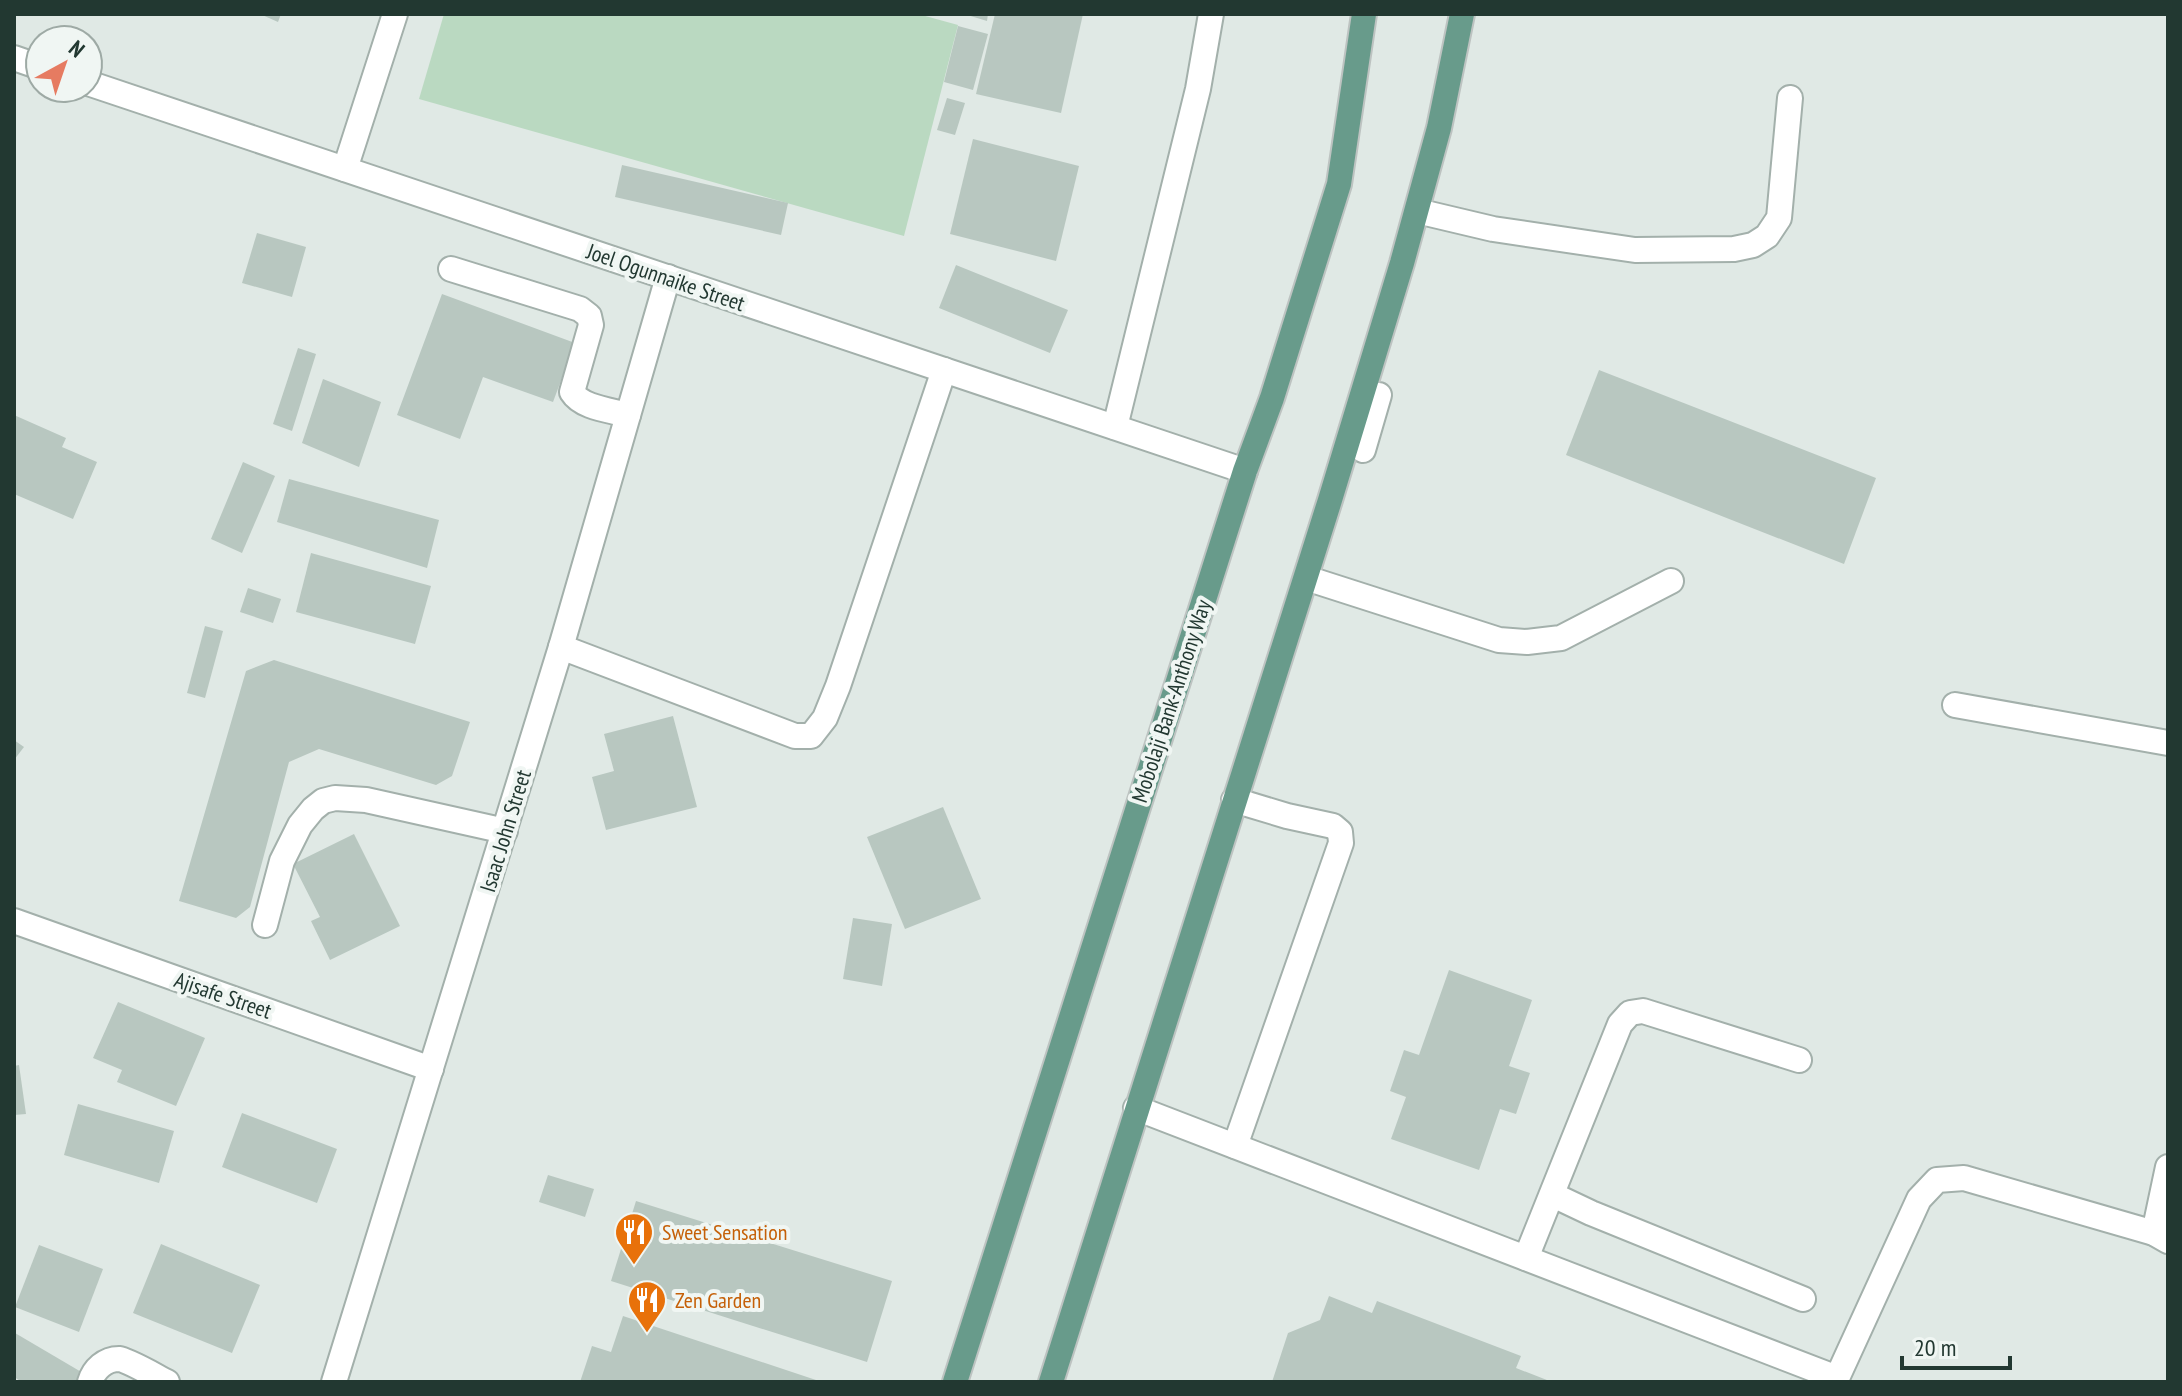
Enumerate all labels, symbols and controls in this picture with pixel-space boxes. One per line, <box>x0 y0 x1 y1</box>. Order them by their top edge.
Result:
north arrow <box>24 24 104 104</box>
text: N <box>63 34 90 63</box>
street label: Joel Ogunnaike Street <box>582 237 749 317</box>
street label: Mobolaji Bank-Anthony Way <box>1125 595 1217 806</box>
street label: Isaac John Street <box>473 766 537 896</box>
street label: Ajisafe Street <box>171 965 275 1025</box>
restaurant icon: Sweet Sensation <box>613 1211 655 1266</box>
place label: Sweet Sensation <box>662 1218 787 1246</box>
restaurant icon: Zen Garden <box>626 1279 668 1334</box>
place label: Zen Garden <box>675 1286 761 1314</box>
scale bar <box>1902 1320 2010 1370</box>
text: 20 m <box>1914 1332 1956 1363</box>

